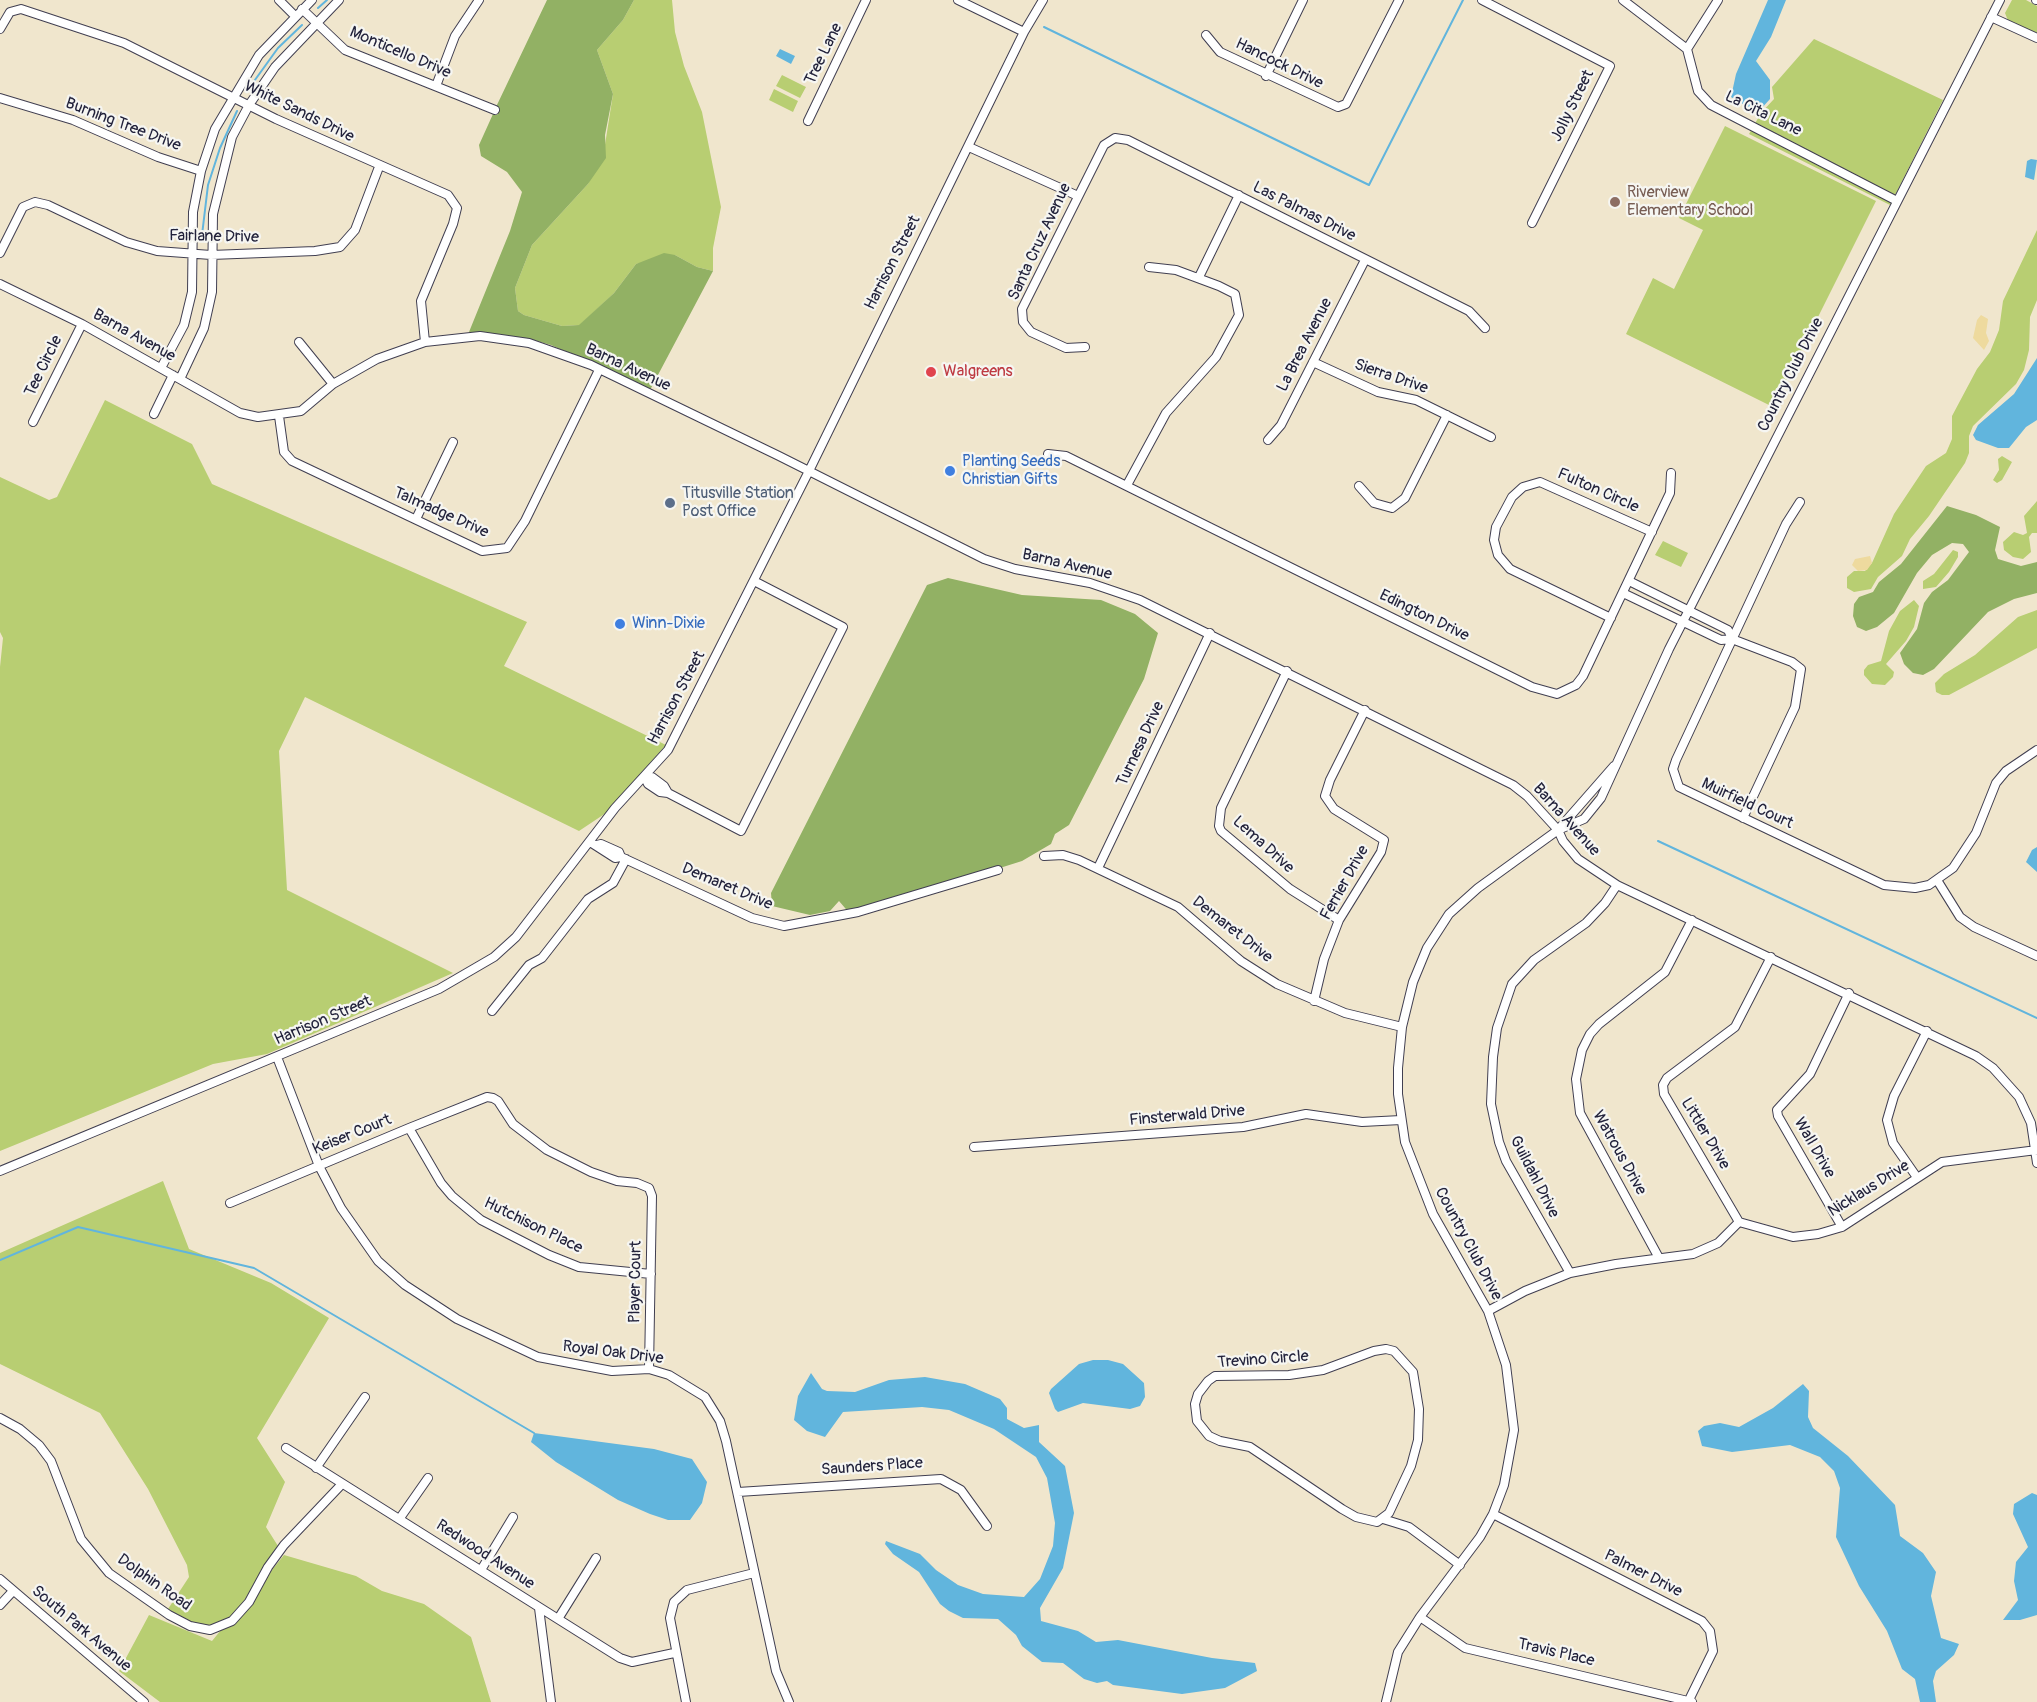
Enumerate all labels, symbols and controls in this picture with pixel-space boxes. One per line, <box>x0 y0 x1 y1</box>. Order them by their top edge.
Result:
street label: Tree Lane <box>801 20 847 88</box>
street label: Monticello Drive <box>347 23 453 83</box>
street label: Hancock Drive <box>1232 34 1326 94</box>
street label: Jolly Street <box>1547 67 1599 145</box>
street label: White Sands Drive <box>241 77 357 147</box>
street label: La Cita Lane <box>1722 87 1804 141</box>
street label: Burning Tree Drive <box>62 94 184 156</box>
street label: Las Palmas Drive <box>1249 178 1359 246</box>
street label: Santa Cruz Avenue <box>1004 180 1076 304</box>
place label: Riverview Elementary School <box>1627 183 1753 221</box>
marker: Riverview Elementary School <box>1608 195 1622 209</box>
street label: Harrison Street <box>861 213 925 313</box>
street label: Fairlane Drive <box>169 227 259 247</box>
street label: La Brea Avenue <box>1273 295 1337 395</box>
street label: Barna Avenue <box>89 305 179 367</box>
street label: Country Club Drive <box>1754 315 1828 435</box>
street label: Tee Circle <box>21 332 67 400</box>
street label: Barna Avenue <box>583 340 673 396</box>
street label: Sierra Drive <box>1352 355 1430 399</box>
place label: Walgreens <box>943 362 1013 382</box>
marker: Walgreens <box>924 365 938 379</box>
place label: Planting Seeds Christian Gifts <box>962 452 1060 490</box>
marker: Planting Seeds Christian Gifts <box>943 464 957 478</box>
street label: Fulton Circle <box>1554 465 1642 517</box>
street label: Talmadge Drive <box>390 483 492 543</box>
place label: Titusville Station Post Office <box>682 484 794 522</box>
marker: Titusville Station Post Office <box>663 496 677 510</box>
street label: Barna Avenue <box>1020 545 1114 585</box>
street label: Edington Drive <box>1376 586 1472 646</box>
place label: Winn-Dixie <box>632 614 705 634</box>
marker: Winn-Dixie <box>613 617 627 631</box>
street label: Harrison Street <box>644 648 710 748</box>
street label: Turnesa Drive <box>1113 699 1169 789</box>
street label: Muirfield Court <box>1698 774 1796 834</box>
street label: Barna Avenue <box>1528 780 1604 860</box>
street label: Lema Drive <box>1228 812 1298 878</box>
street label: Ferrier Drive <box>1317 842 1373 924</box>
street label: Demaret Drive <box>679 859 775 915</box>
street label: Demaret Drive <box>1188 893 1276 967</box>
street label: Harrison Street <box>272 992 374 1050</box>
street label: Littler Drive <box>1676 1095 1734 1173</box>
street label: Finsterwald Drive <box>1128 1101 1246 1131</box>
street label: Watrous Drive <box>1588 1107 1650 1199</box>
street label: Keiser Court <box>310 1111 394 1159</box>
street label: Wall Drive <box>1789 1114 1839 1182</box>
street label: Guildahl Drive <box>1505 1133 1563 1221</box>
street label: Nicklaus Drive <box>1825 1156 1913 1222</box>
street label: Country Club Drive <box>1430 1184 1506 1304</box>
street label: Hutchison Place <box>480 1194 586 1258</box>
street label: Player Court <box>626 1241 646 1323</box>
street label: Royal Oak Drive <box>562 1337 664 1369</box>
street label: Trevino Circle <box>1217 1347 1309 1373</box>
street label: Saunders Place <box>821 1454 923 1480</box>
street label: Redwood Avenue <box>432 1516 538 1594</box>
street label: Palmer Drive <box>1601 1546 1685 1602</box>
street label: Dolphin Road <box>113 1550 195 1616</box>
street label: South Park Avenue <box>27 1582 135 1676</box>
street label: Travis Place <box>1516 1635 1596 1671</box>

